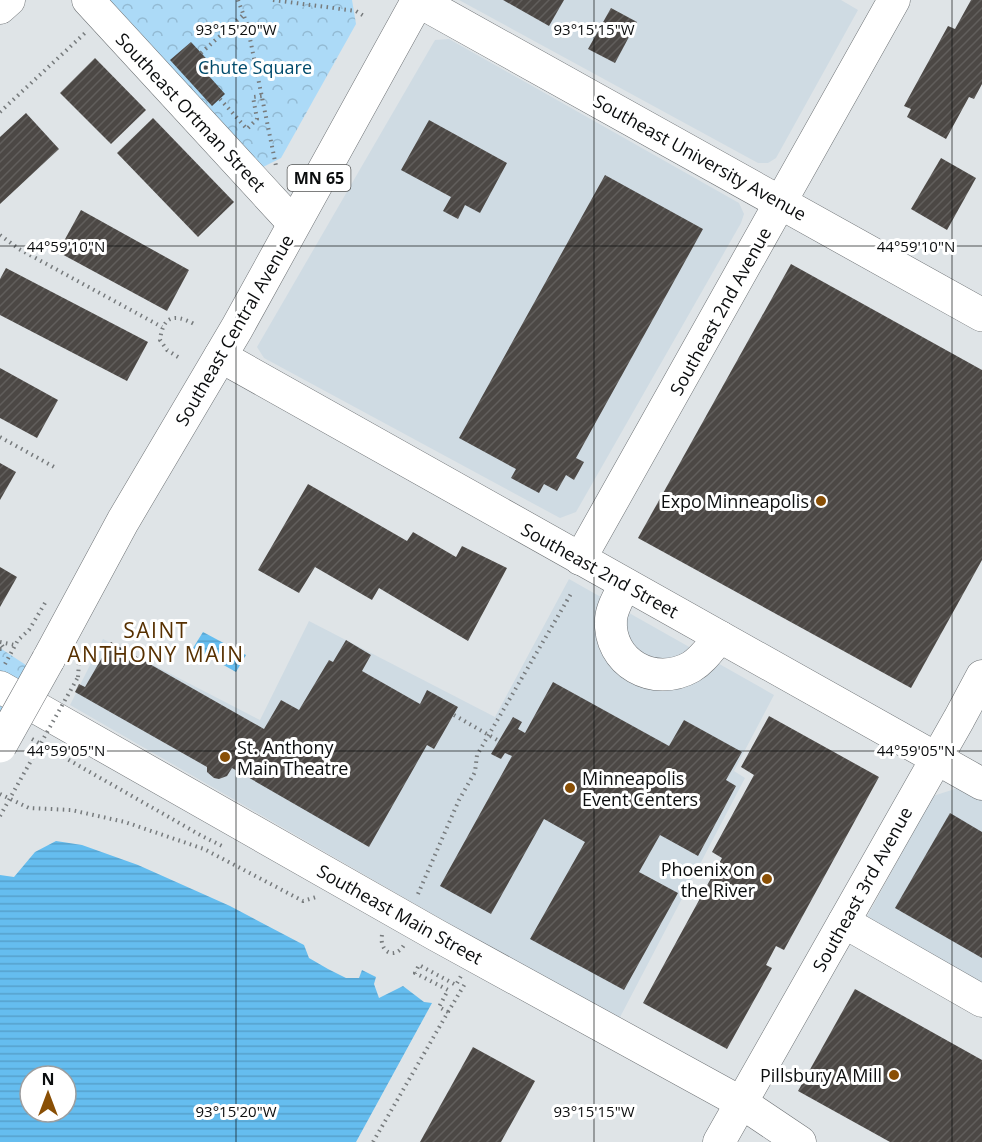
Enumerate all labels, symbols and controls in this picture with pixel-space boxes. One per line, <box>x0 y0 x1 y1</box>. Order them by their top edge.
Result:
text: 93°15'20"W <box>196 19 277 39</box>
text: 93°15'15"W <box>554 19 635 39</box>
street label: Southeast Ortman Street <box>111 27 271 197</box>
park label: Chute Square <box>198 55 312 79</box>
street label: Southeast University Avenue <box>589 88 811 226</box>
road number: MN 65 <box>288 165 350 191</box>
street label: Southeast 2nd Avenue <box>664 223 776 399</box>
street label: Southeast Central Avenue <box>169 230 299 430</box>
text: 44°59'10"N <box>27 236 105 256</box>
text: 44°59'10"N <box>877 236 955 256</box>
place label: Expo Minneapolis <box>661 489 809 513</box>
marker: Expo Minneapolis <box>814 494 828 508</box>
street label: Southeast 2nd Street <box>517 517 683 623</box>
district label: SAINT ANTHONY MAIN <box>67 616 245 668</box>
place label: St. Anthony Main Theatre <box>237 735 348 780</box>
text: 44°59'05"N <box>27 740 105 760</box>
text: 44°59'05"N <box>877 740 955 760</box>
marker: St. Anthony Main Theatre <box>218 750 232 764</box>
place label: Minneapolis Event Centers <box>582 766 698 811</box>
marker: Minneapolis Event Centers <box>563 781 577 795</box>
street label: Southeast 3rd Avenue <box>807 802 917 976</box>
place label: Phoenix on the River <box>661 857 756 902</box>
street label: Southeast Main Street <box>313 858 487 970</box>
marker: Phoenix on the River <box>760 872 774 886</box>
place label: Pillsbury A Mill <box>760 1063 882 1087</box>
north arrow <box>18 1064 78 1124</box>
text: N <box>41 1068 55 1090</box>
marker: Pillsbury A Mill <box>887 1068 901 1082</box>
text: 93°15'20"W <box>196 1101 277 1121</box>
text: 93°15'15"W <box>554 1101 635 1121</box>

